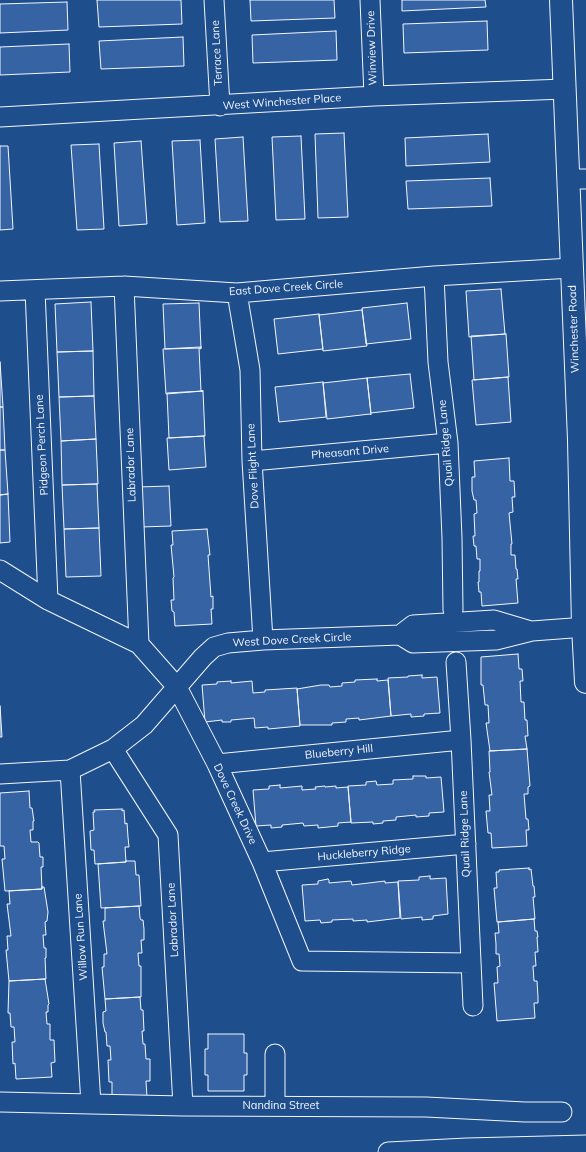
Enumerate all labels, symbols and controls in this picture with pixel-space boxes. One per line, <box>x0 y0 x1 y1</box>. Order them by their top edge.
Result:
street label: Winview Drive <box>364 10 380 86</box>
street label: Terrace Lane <box>209 20 225 86</box>
street label: West Winchester Place <box>222 91 342 113</box>
street label: East Dove Creek Circle <box>229 277 343 299</box>
street label: Winchester Road <box>566 285 582 373</box>
street label: Pidgeon Perch Lane <box>33 394 51 496</box>
street label: Quail Ridge Lane <box>436 399 456 487</box>
street label: Dove Flight Lane <box>244 423 262 509</box>
street label: Labrador Lane <box>123 428 139 502</box>
street label: Pheasant Drive <box>311 442 389 462</box>
street label: West Dove Creek Circle <box>232 630 352 650</box>
street label: Blueberry Hill <box>304 742 374 762</box>
street label: Dove Creek Drive <box>211 762 259 846</box>
street label: Quail Ridge Lane <box>457 790 473 878</box>
street label: Huckleberry Ridge <box>317 842 411 864</box>
street label: Labrador Lane <box>164 882 182 958</box>
street label: Willow Run Lane <box>71 893 91 981</box>
street label: Nandina Street <box>243 1099 319 1113</box>

